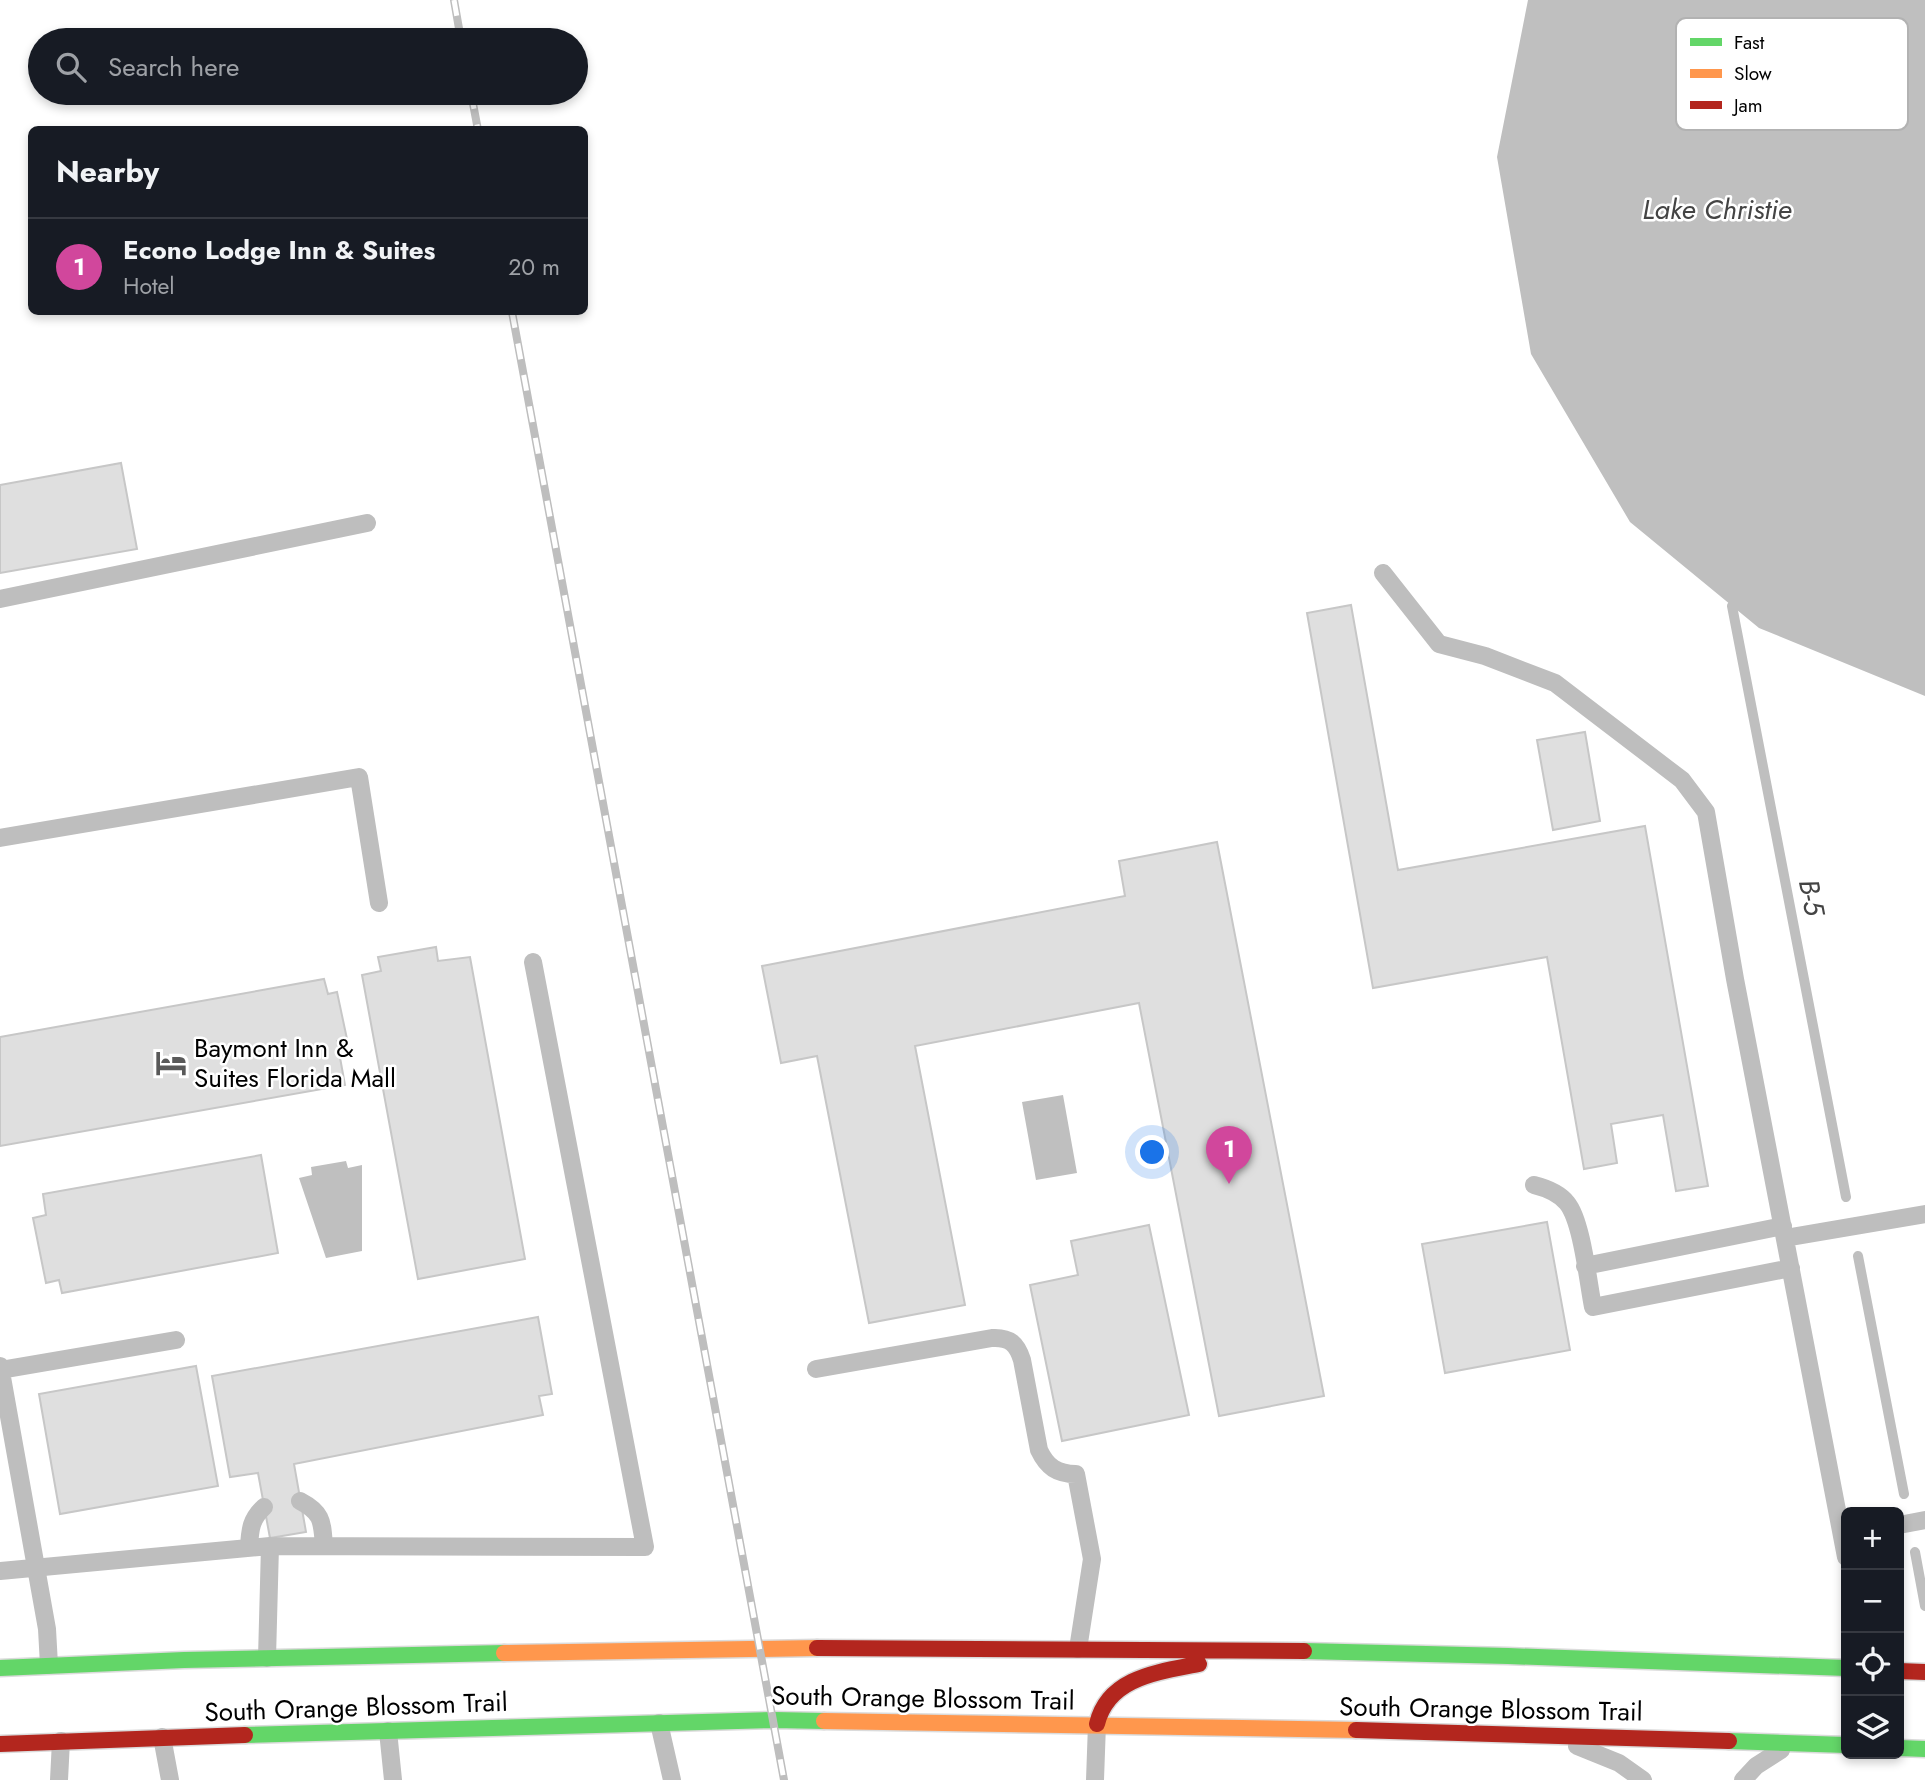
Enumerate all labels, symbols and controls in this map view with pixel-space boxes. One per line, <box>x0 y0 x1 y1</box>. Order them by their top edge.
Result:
legend <box>1676 18 1908 130</box>
search box <box>28 28 588 105</box>
text: Fast <box>1734 29 1765 56</box>
icon: search <box>52 48 90 86</box>
text: Search here <box>108 48 240 86</box>
text: Slow <box>1734 60 1772 87</box>
text: Jam <box>1731 92 1763 119</box>
text: Nearby <box>56 150 159 193</box>
water label: Lake Christie <box>1642 189 1792 230</box>
text: Econo Lodge Inn & Suites <box>123 231 435 269</box>
text: 1 <box>73 250 85 284</box>
text: 20 m <box>508 250 560 284</box>
text: Hotel <box>123 269 175 303</box>
water label: B-5 <box>1788 875 1835 920</box>
place label: Baymont Inn & Suites Florida Mall <box>194 1029 396 1097</box>
hotel icon: Baymont Inn & Suites Florida Mall <box>154 1046 188 1080</box>
pin: 1 <box>1206 1126 1252 1184</box>
your location <box>1135 1135 1169 1169</box>
map controls <box>1841 1507 1904 1759</box>
button: + <box>1841 1507 1904 1570</box>
button: − <box>1841 1570 1904 1633</box>
button: locate <box>1841 1633 1904 1696</box>
street label: South Orange Blossom Trail <box>771 1676 1075 1720</box>
street label: South Orange Blossom Trail <box>204 1683 508 1731</box>
street label: South Orange Blossom Trail <box>1339 1687 1643 1731</box>
button: layers <box>1841 1696 1904 1759</box>

